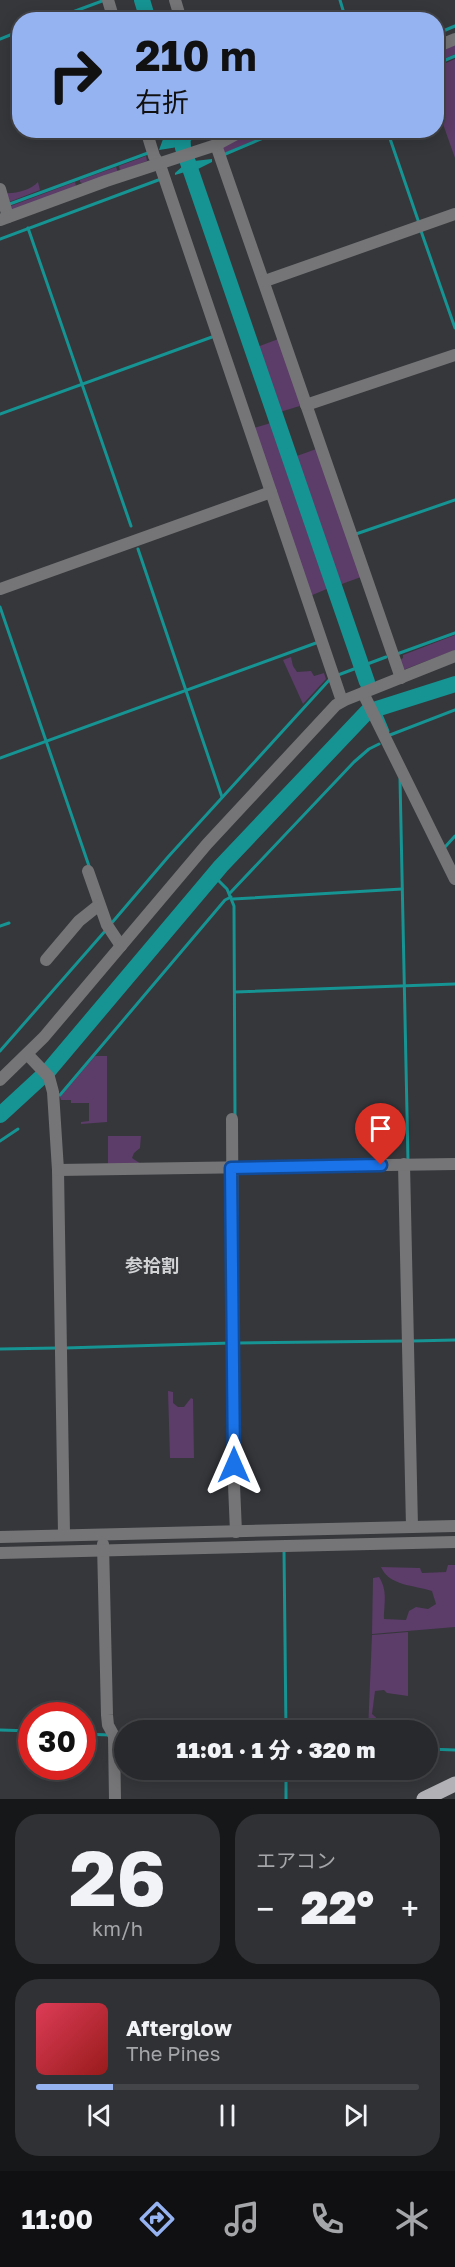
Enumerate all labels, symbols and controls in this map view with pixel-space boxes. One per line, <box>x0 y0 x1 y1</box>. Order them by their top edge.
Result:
text: 210 m <box>135 30 257 80</box>
icon: right <box>36 36 114 114</box>
text: 右折 <box>135 86 189 118</box>
pin <box>355 1103 406 1165</box>
icon: arrive <box>364 1112 397 1145</box>
district label: 参拾割 <box>125 1254 179 1276</box>
position arrow <box>202 1433 266 1497</box>
speed limit sign: 30 <box>18 1702 96 1780</box>
text: 11:01 · 1 分 · 320 m <box>177 1736 375 1763</box>
text: 26 <box>69 1830 166 1923</box>
text: エアコン <box>256 1848 336 1872</box>
text: 22° <box>301 1880 374 1934</box>
text: − <box>256 1889 274 1928</box>
text: + <box>401 1889 419 1928</box>
text: km/h <box>92 1916 143 1940</box>
text: Afterglow <box>126 2014 232 2041</box>
text: The Pines <box>126 2041 220 2065</box>
icon: previous <box>83 2099 116 2132</box>
icon: pause <box>211 2099 244 2132</box>
icon: next <box>339 2099 372 2132</box>
icon: directions <box>136 2198 178 2240</box>
icon: music <box>221 2198 263 2240</box>
icon: phone <box>306 2198 348 2240</box>
icon: climate <box>391 2198 433 2240</box>
text: 11:00 <box>22 2203 93 2235</box>

